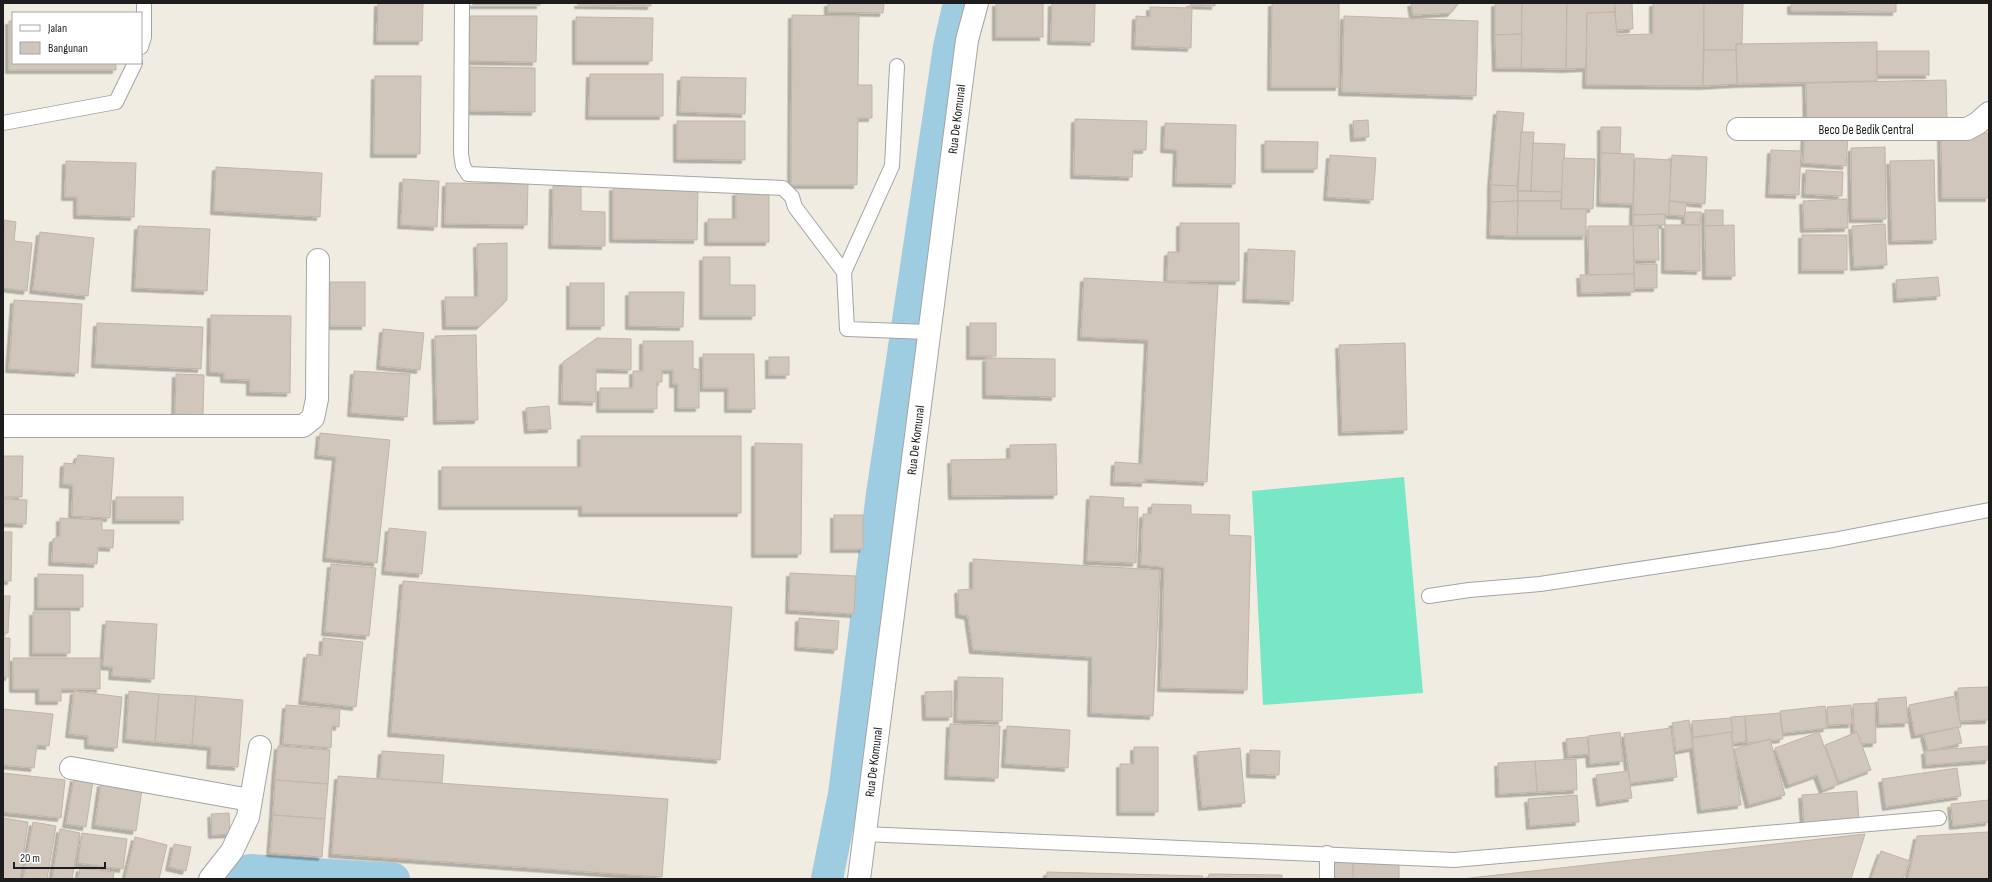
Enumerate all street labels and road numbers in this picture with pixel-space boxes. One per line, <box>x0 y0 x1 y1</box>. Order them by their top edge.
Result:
street label: Rua De Komunal <box>945 83 969 155</box>
street label: Beco De Bedik Central <box>1818 122 1914 138</box>
street label: Rua De Komunal <box>904 404 928 476</box>
street label: Rua De Komunal <box>862 726 886 798</box>

